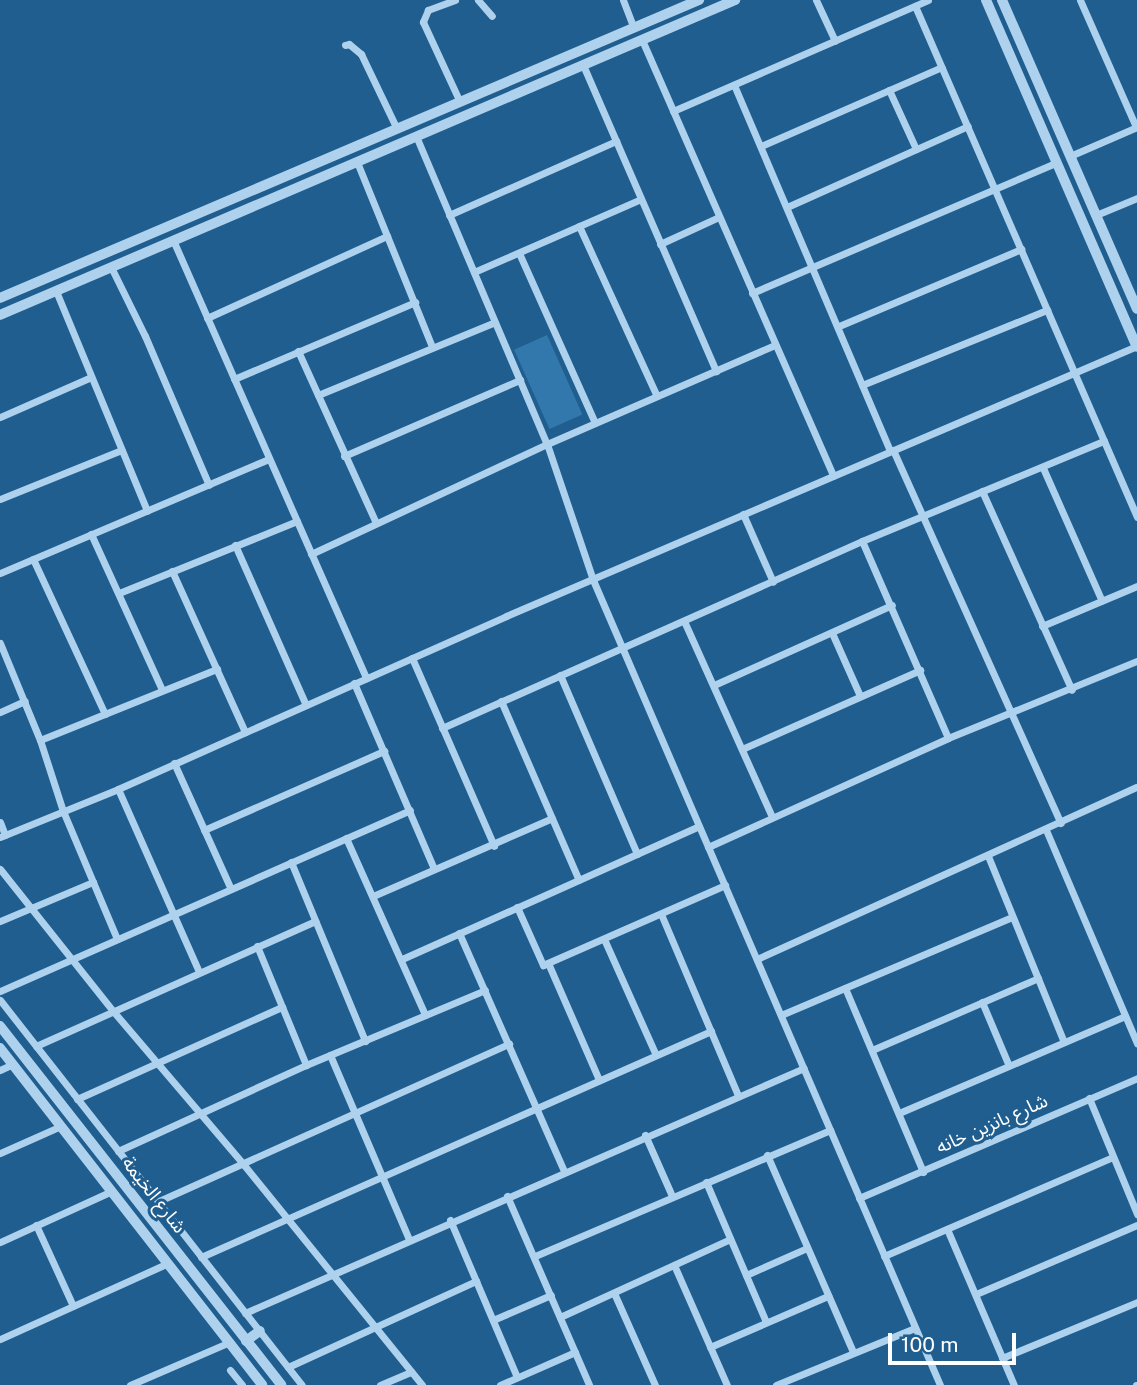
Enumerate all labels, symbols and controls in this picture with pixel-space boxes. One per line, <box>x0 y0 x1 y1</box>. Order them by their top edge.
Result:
street label: شارع بانزين خانه <box>933 1089 1051 1159</box>
street label: شارع الخيمة <box>117 1152 191 1238</box>
scale bar <box>892 1318 1020 1362</box>
text: 100 m <box>901 1332 958 1357</box>

